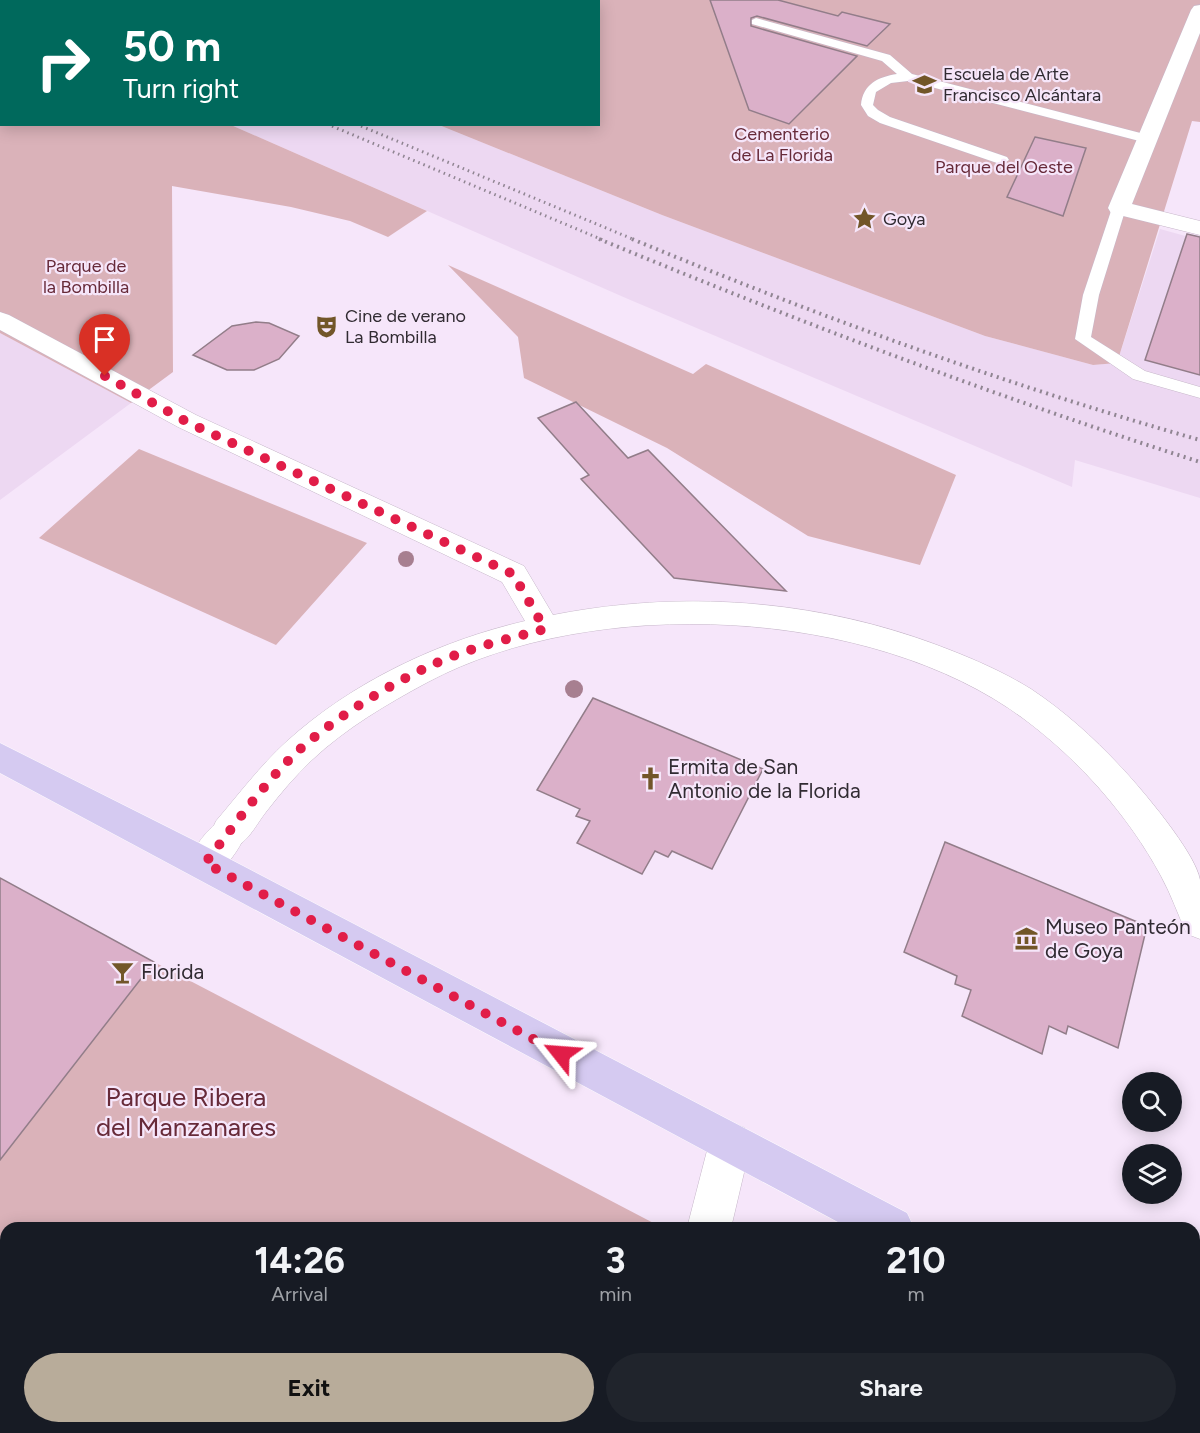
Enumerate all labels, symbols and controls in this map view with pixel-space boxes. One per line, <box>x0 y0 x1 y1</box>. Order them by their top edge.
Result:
text: 50 m <box>123 21 221 72</box>
icon: right <box>24 24 102 102</box>
place label: Escuela de Arte Francisco Alcántara <box>943 63 1101 106</box>
school or university icon: Escuela de Arte Francisco Alcántara <box>912 71 938 97</box>
text: Turn right <box>123 72 239 105</box>
park label: Cementerio de La Florida <box>731 123 833 166</box>
park label: Parque del Oeste <box>935 156 1073 178</box>
place icon: Goya <box>852 206 878 232</box>
place label: Goya <box>883 208 925 230</box>
park label: Parque de la Bombilla <box>43 255 129 298</box>
place label: Cine de verano La Bombilla <box>345 305 466 348</box>
theatre icon: Cine de verano La Bombilla <box>314 313 340 339</box>
pin <box>79 314 130 376</box>
icon: arrive <box>88 323 121 356</box>
place label: Ermita de San Antonio de la Florida <box>668 754 861 803</box>
church icon: Ermita de San Antonio de la Florida <box>637 766 663 792</box>
place label: Museo Panteón de Goya <box>1045 914 1191 963</box>
museum icon: Museo Panteón de Goya <box>1014 926 1040 952</box>
bar icon: Florida <box>110 959 136 985</box>
place label: Florida <box>141 959 204 984</box>
position arrow <box>529 1022 593 1086</box>
map controls <box>1122 1072 1182 1204</box>
button: search <box>1122 1072 1182 1132</box>
park label: Parque Ribera del Manzanares <box>96 1081 276 1143</box>
button: layers <box>1122 1144 1182 1204</box>
text: 14:26 <box>254 1239 345 1282</box>
text: 3 <box>606 1239 626 1282</box>
text: 210 <box>886 1239 946 1282</box>
text: Arrival <box>271 1282 328 1306</box>
text: min <box>599 1282 632 1306</box>
text: m <box>907 1282 925 1306</box>
button: Exit <box>24 1353 594 1422</box>
button: Share <box>606 1353 1176 1422</box>

